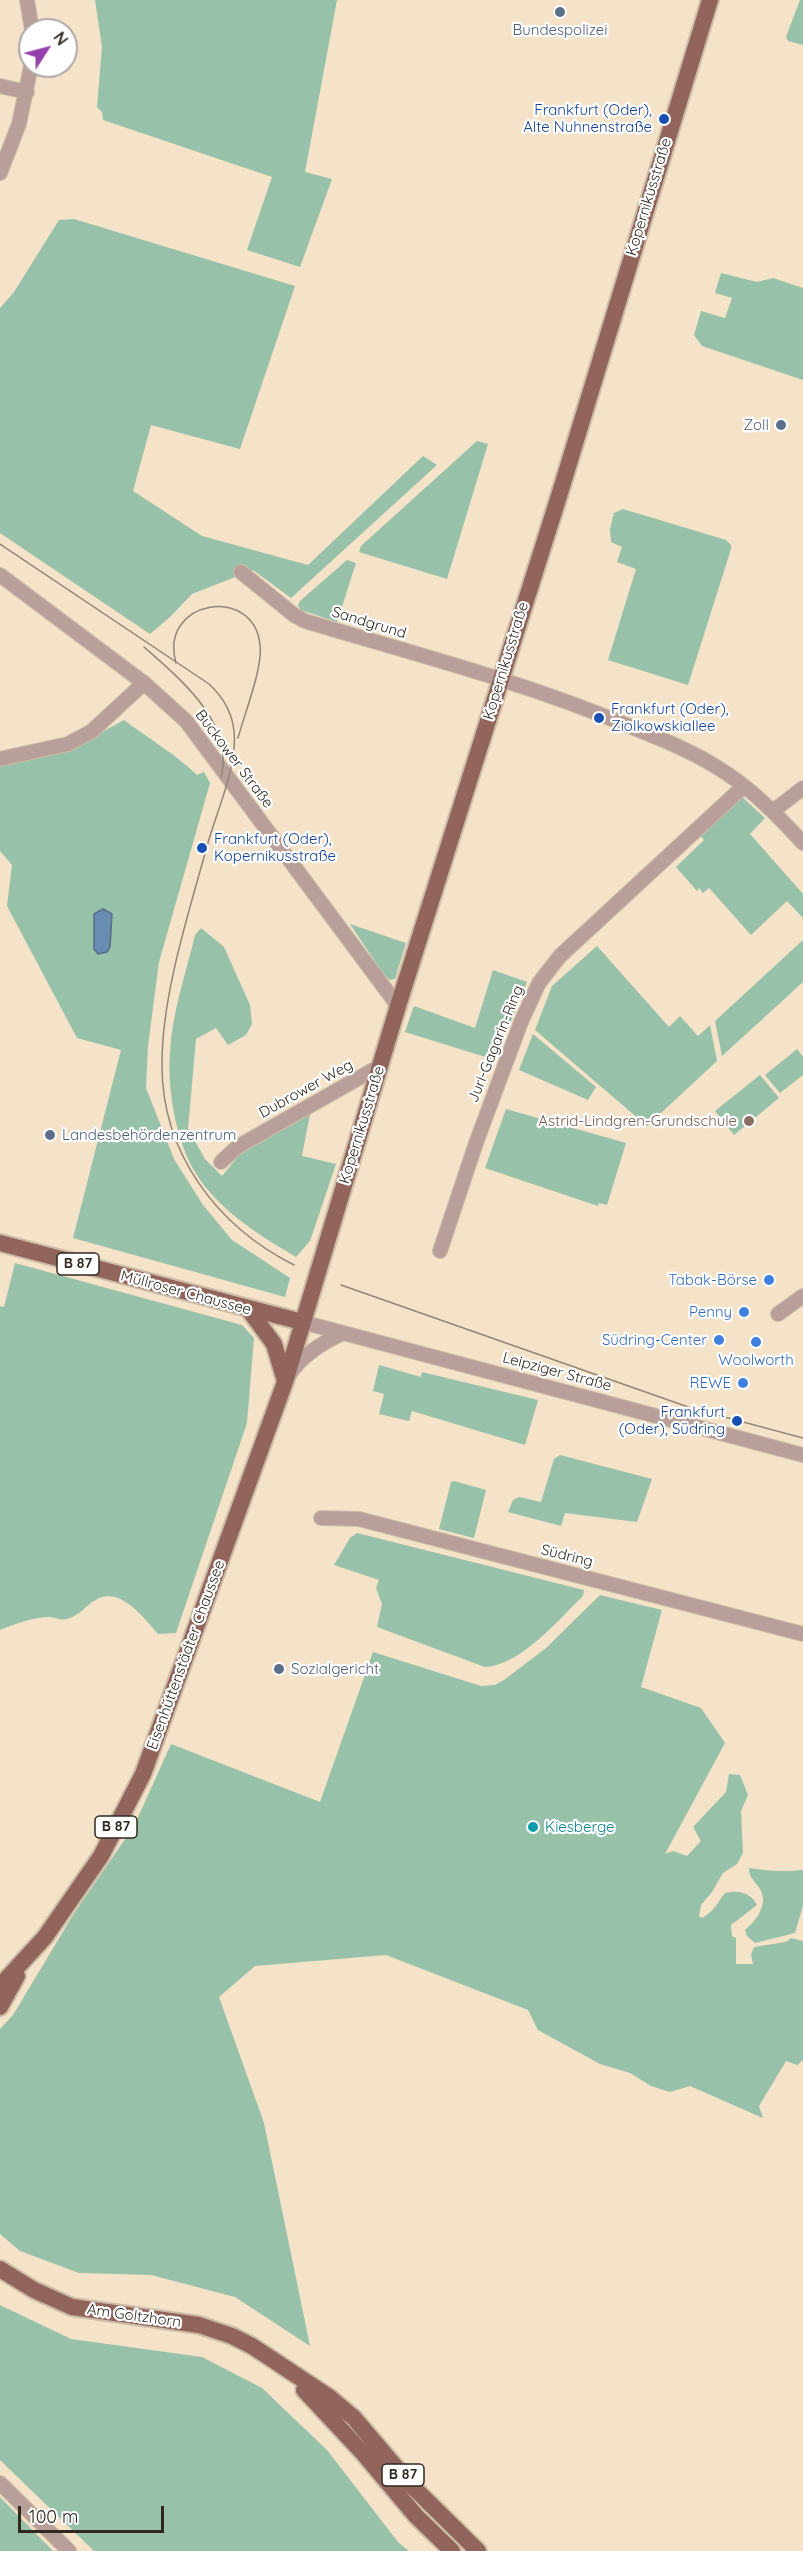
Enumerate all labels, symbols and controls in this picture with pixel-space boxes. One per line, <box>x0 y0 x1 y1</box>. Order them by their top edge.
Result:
marker: Bundespolizei <box>553 5 567 19</box>
north arrow <box>18 18 78 78</box>
place label: Bundespolizei <box>512 21 608 39</box>
text: N <box>49 28 72 49</box>
place label: Frankfurt (Oder), Alte Nuhnenstraße <box>523 101 652 136</box>
marker: Frankfurt (Oder), Alte Nuhnenstraße <box>657 112 671 126</box>
street label: Kopernikusstraße <box>623 136 675 258</box>
place label: Zoll <box>743 416 769 434</box>
marker: Zoll <box>774 418 788 432</box>
street label: Kopernikusstraße <box>480 600 532 722</box>
street label: Sandgrund <box>330 603 408 643</box>
place label: Frankfurt (Oder), Ziolkowskiallee <box>611 700 729 735</box>
street label: Buckower Straße <box>191 706 277 812</box>
marker: Frankfurt (Oder), Ziolkowskiallee <box>592 711 606 725</box>
place label: Frankfurt (Oder), Kopernikusstraße <box>214 830 336 865</box>
marker: Frankfurt (Oder), Kopernikusstraße <box>195 841 209 855</box>
street label: Juri-Gagarin-Ring <box>464 983 528 1105</box>
street label: Dubrower Weg <box>256 1056 356 1122</box>
street label: Kopernikusstraße <box>336 1064 388 1186</box>
place label: Astrid-Lindgren-Grundschule <box>538 1112 737 1130</box>
marker: Astrid-Lindgren-Grundschule <box>742 1114 756 1128</box>
place label: Landesbehördenzentrum <box>62 1126 236 1144</box>
marker: Landesbehördenzentrum <box>43 1128 57 1142</box>
road number: B 87 <box>57 1253 99 1275</box>
street label: Müllroser Chaussee <box>119 1267 253 1319</box>
place label: Tabak-Börse <box>668 1271 757 1289</box>
marker: Tabak-Börse <box>762 1273 776 1287</box>
place label: Penny <box>689 1303 732 1321</box>
marker: Penny <box>737 1305 751 1319</box>
place label: Südring-Center <box>602 1331 707 1349</box>
marker: Südring-Center <box>712 1333 726 1347</box>
marker: Woolworth <box>749 1335 763 1349</box>
street label: Leipziger Straße <box>500 1349 614 1395</box>
place label: Woolworth <box>718 1351 794 1369</box>
place label: REWE <box>689 1374 731 1392</box>
marker: REWE <box>736 1376 750 1390</box>
place label: Frankfurt (Oder), Südring <box>619 1403 725 1438</box>
marker: Frankfurt (Oder), Südring <box>730 1414 744 1428</box>
street label: Südring <box>539 1541 595 1571</box>
street label: Eisenhüttenstädter Chaussee <box>143 1558 229 1752</box>
place label: Sozialgericht <box>291 1660 379 1678</box>
marker: Sozialgericht <box>272 1662 286 1676</box>
road number: B 87 <box>95 1816 137 1838</box>
place label: Kiesberge <box>545 1818 614 1836</box>
marker: Kiesberge <box>526 1820 540 1834</box>
street label: Am Goltzhorn <box>86 2301 182 2331</box>
road number: B 87 <box>382 2464 424 2486</box>
scale bar <box>21 2494 166 2532</box>
text: 100 m <box>29 2505 78 2528</box>

